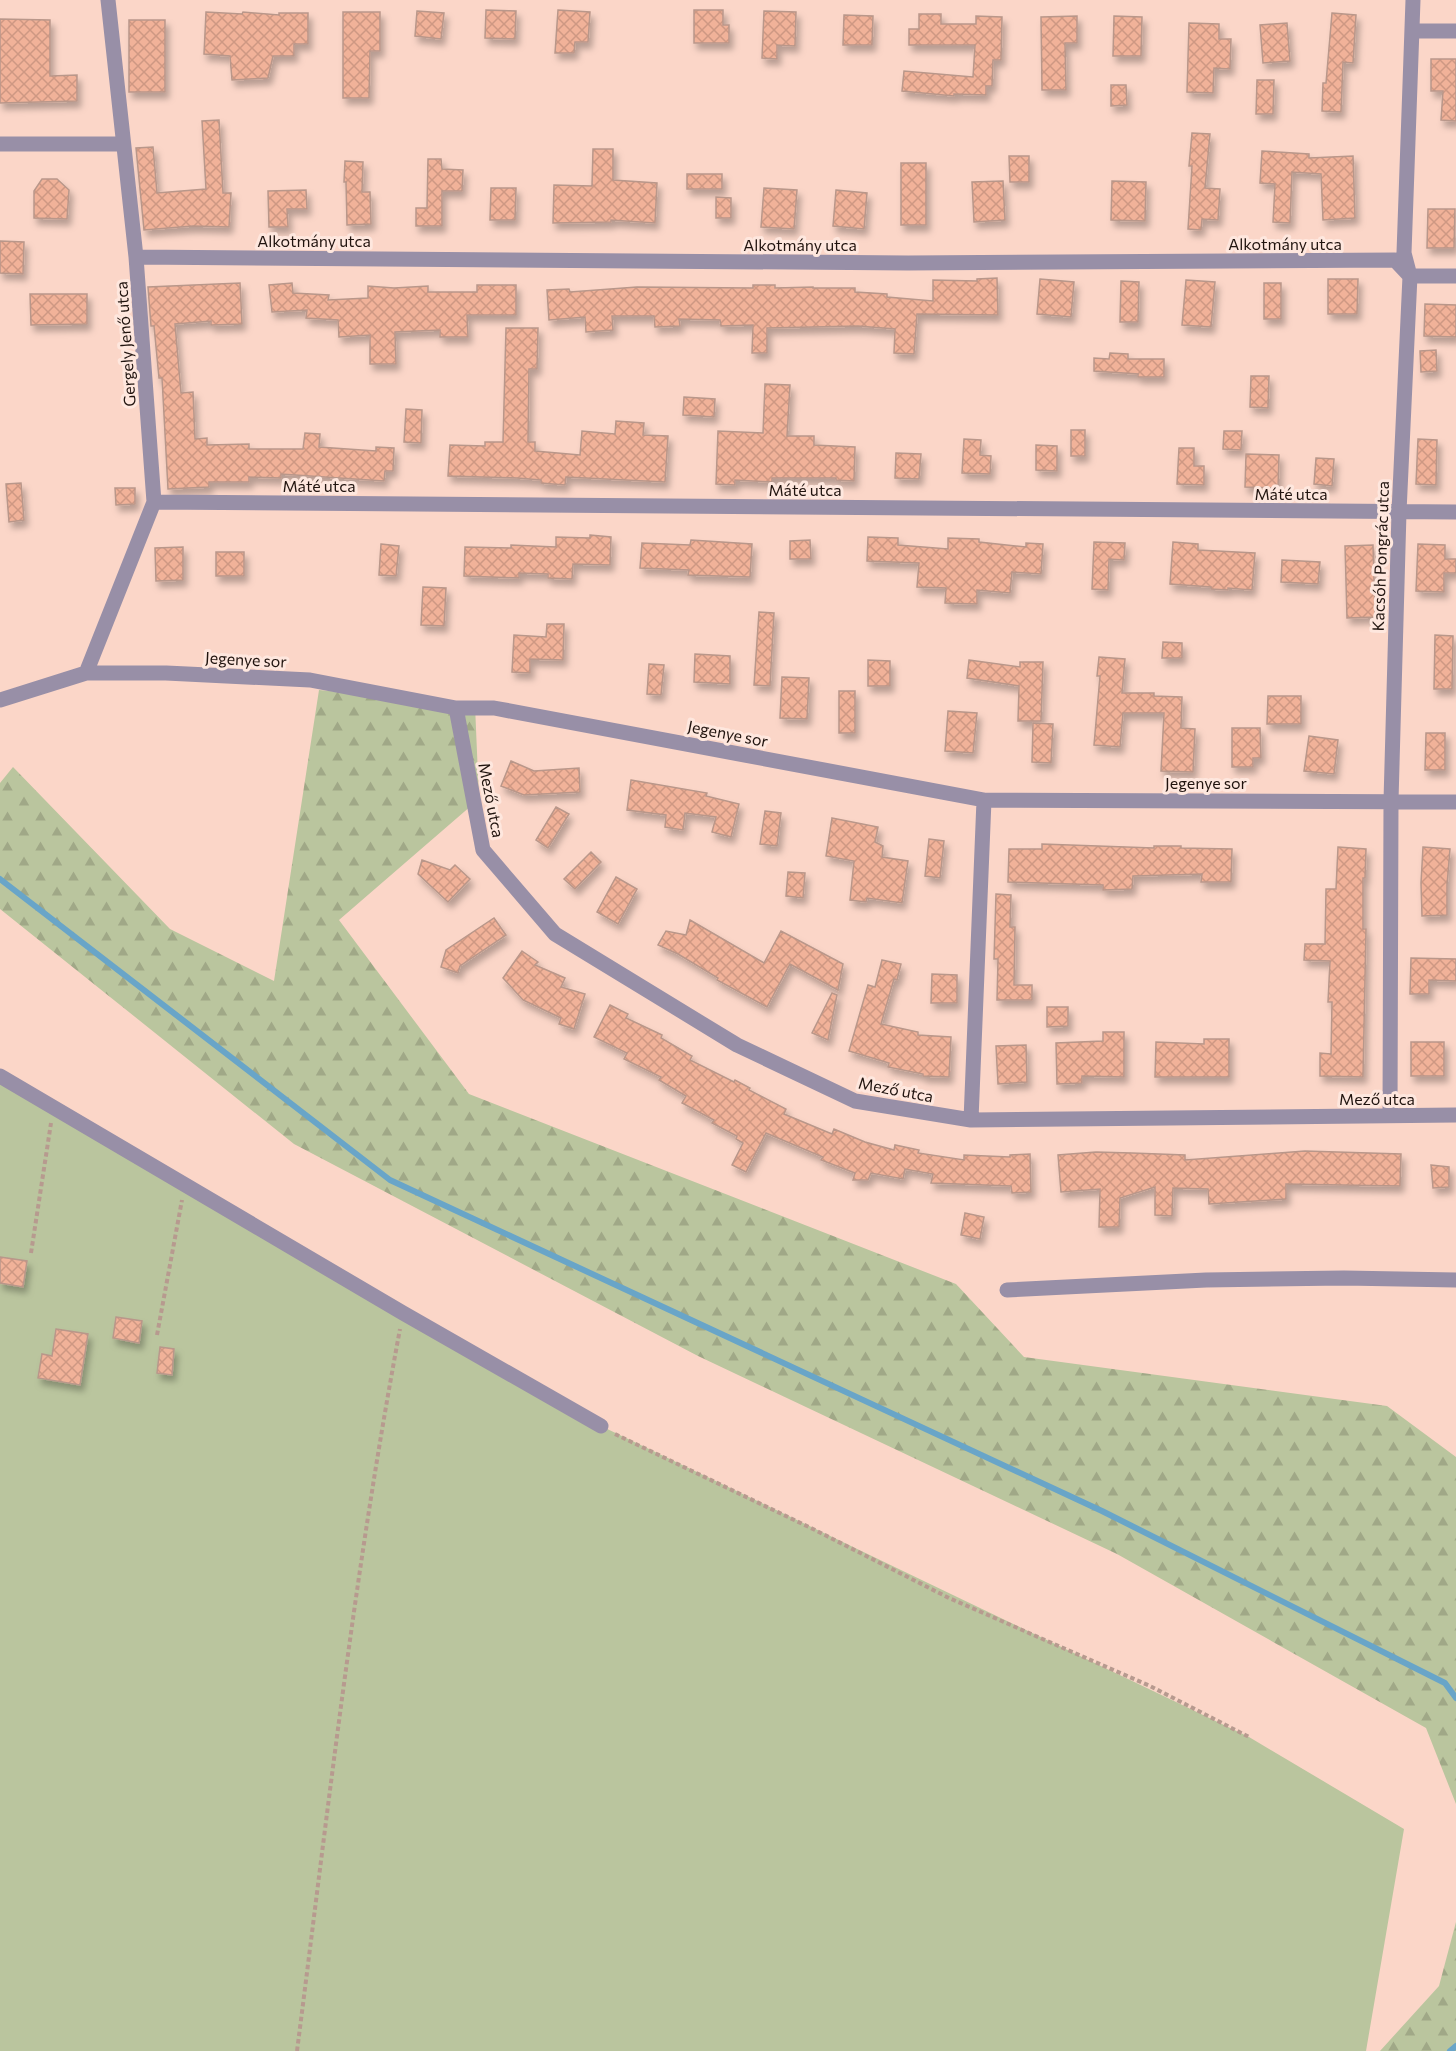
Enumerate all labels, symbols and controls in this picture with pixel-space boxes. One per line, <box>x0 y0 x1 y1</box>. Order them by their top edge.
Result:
street label: Alkotmány utca <box>257 231 371 250</box>
street label: Alkotmány utca <box>1228 234 1342 253</box>
street label: Alkotmány utca <box>743 235 857 254</box>
street label: Gergely Jenő utca <box>111 281 139 407</box>
street label: Máté utca <box>282 476 356 495</box>
street label: Máté utca <box>768 480 842 499</box>
street label: Kacsóh Pongrác utca <box>1368 481 1392 631</box>
street label: Máté utca <box>1254 484 1328 503</box>
street label: Jegenye sor <box>205 647 288 671</box>
street label: Jegenye sor <box>686 716 771 750</box>
street label: Mező utca <box>475 761 509 839</box>
street label: Jegenye sor <box>1165 773 1247 792</box>
street label: Mező utca <box>857 1072 935 1106</box>
street label: Mező utca <box>1339 1089 1415 1108</box>

